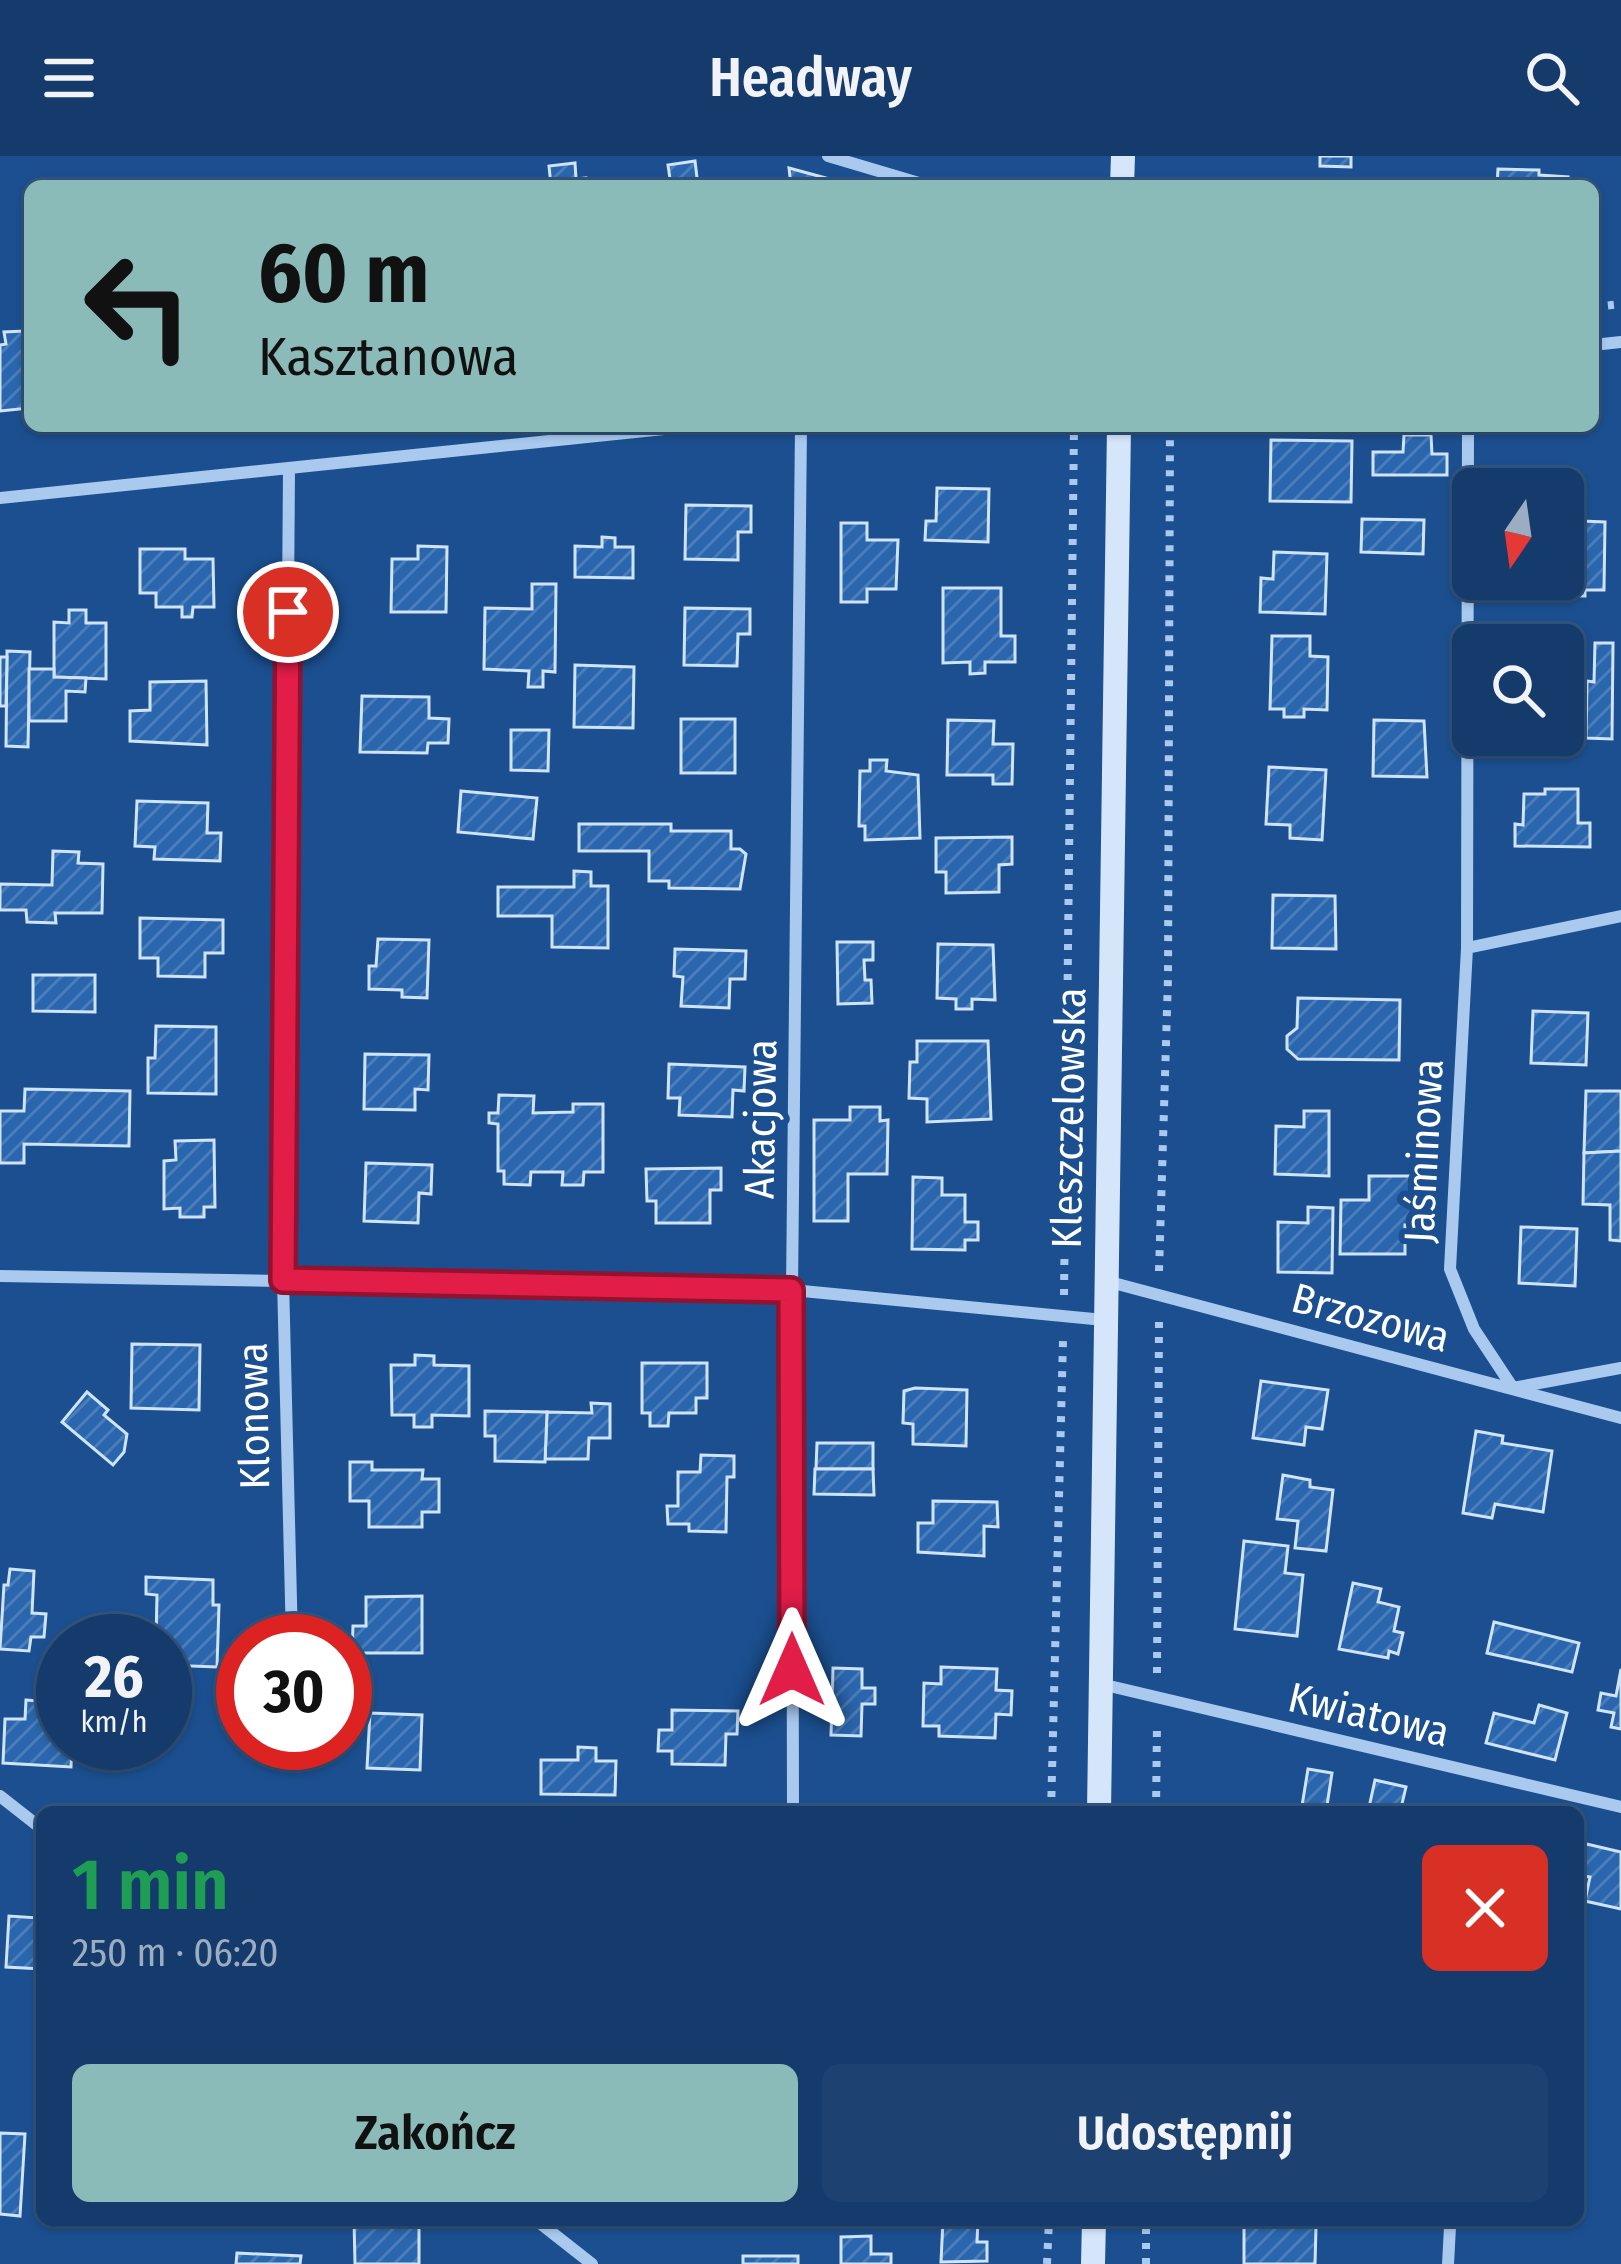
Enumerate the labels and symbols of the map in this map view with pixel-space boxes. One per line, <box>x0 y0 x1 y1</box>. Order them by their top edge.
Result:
north arrow <box>1452 468 1584 600</box>
pin <box>237 561 339 663</box>
street label: Kleszczelowska <box>1042 987 1096 1249</box>
street label: Akacjowa <box>735 1039 787 1199</box>
street label: Jaśminowa <box>1394 1058 1454 1244</box>
street label: Brzozowa <box>1286 1273 1455 1363</box>
street label: Klonowa <box>228 1342 280 1490</box>
position arrow <box>729 1607 855 1733</box>
speed limit sign: 30 <box>216 1614 372 1770</box>
street label: Kwiatowa <box>1284 1672 1454 1758</box>

